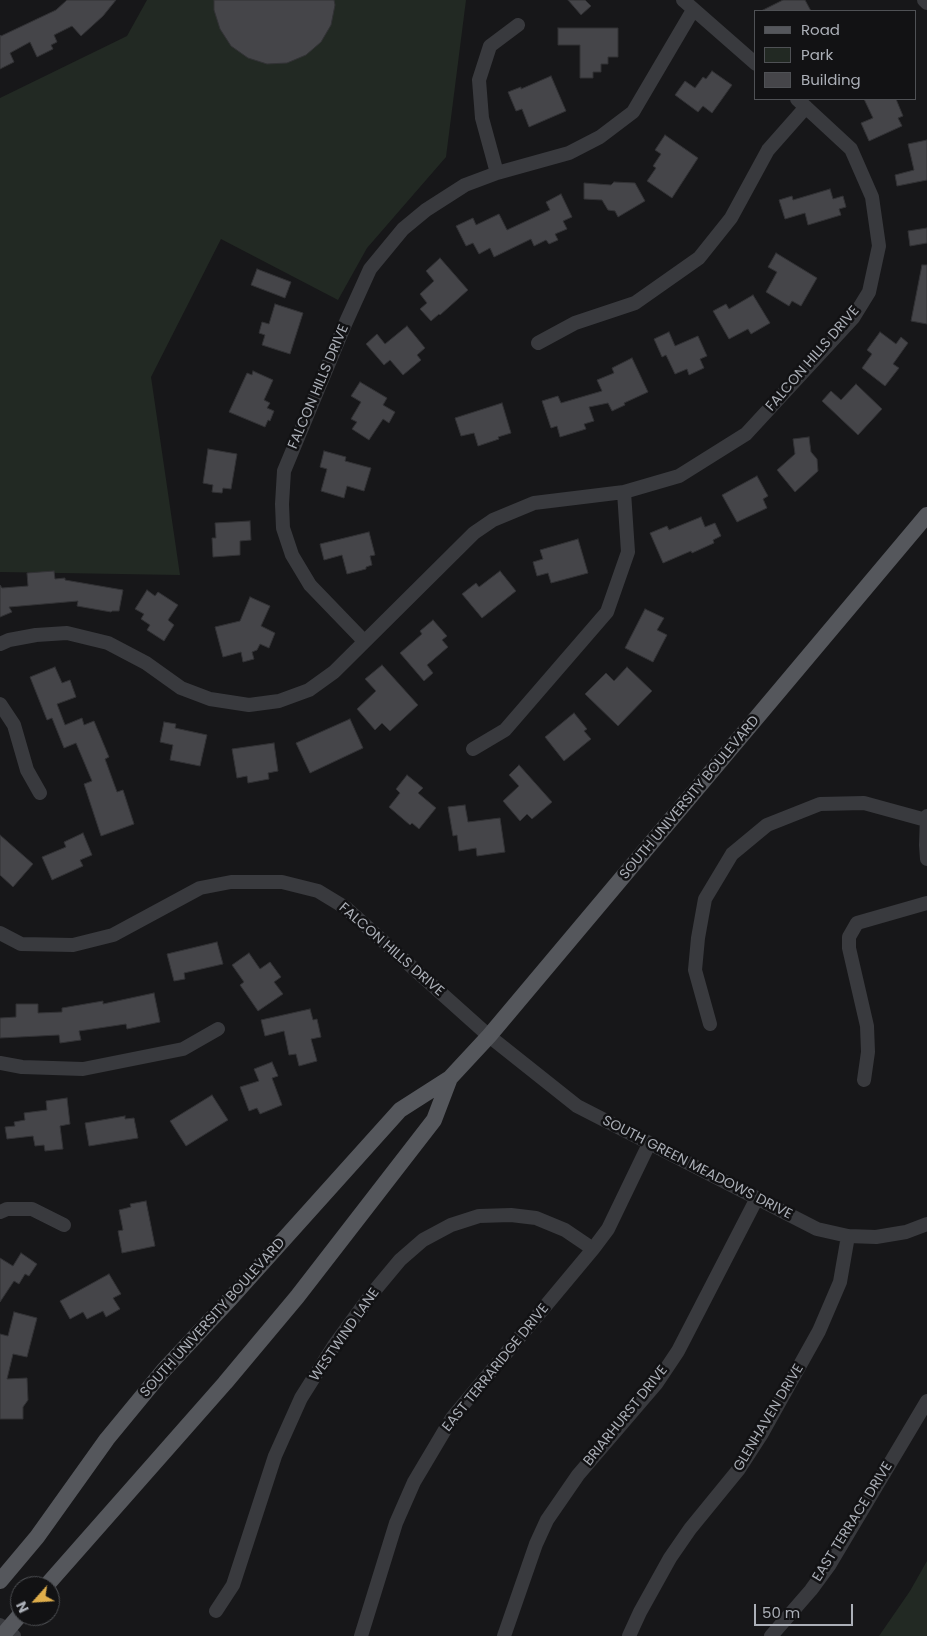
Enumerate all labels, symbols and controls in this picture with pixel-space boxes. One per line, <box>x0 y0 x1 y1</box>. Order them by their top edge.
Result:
legend <box>754 10 917 100</box>
text: Road <box>801 19 840 40</box>
text: Park <box>801 44 833 65</box>
text: Building <box>801 69 861 90</box>
street label: FALCON HILLS DRIVE <box>763 303 863 415</box>
street label: FALCON HILLS DRIVE <box>285 322 353 452</box>
street label: SOUTH UNIVERSITY BOULEVARD <box>617 713 763 883</box>
street label: FALCON HILLS DRIVE <box>335 900 447 1000</box>
street label: SOUTH GREEN MEADOWS DRIVE <box>599 1113 795 1223</box>
street label: SOUTH UNIVERSITY BOULEVARD <box>137 1235 289 1401</box>
street label: WESTWIND LANE <box>307 1285 383 1385</box>
street label: EAST TERRARIDGE DRIVE <box>439 1301 553 1435</box>
street label: GLENHAVEN DRIVE <box>730 1361 808 1475</box>
street label: BRIARHURST DRIVE <box>580 1362 672 1470</box>
street label: EAST TERRACE DRIVE <box>809 1459 897 1585</box>
north arrow <box>10 1576 60 1626</box>
scale bar <box>757 1594 856 1626</box>
text: N <box>11 1598 34 1616</box>
text: 50 m <box>762 1602 800 1623</box>

